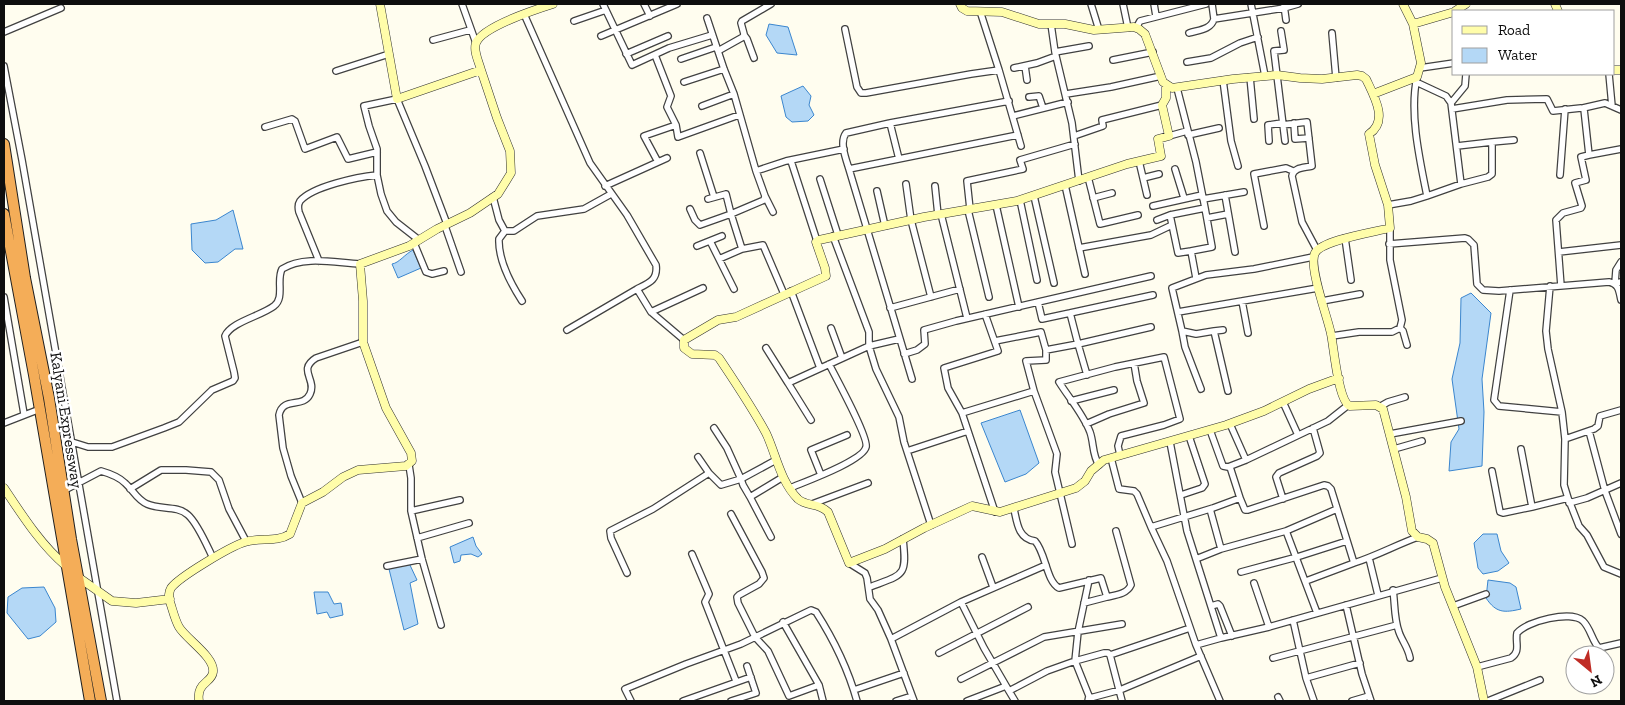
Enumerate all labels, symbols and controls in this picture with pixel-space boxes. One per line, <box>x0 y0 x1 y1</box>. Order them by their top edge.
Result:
legend <box>1452 10 1615 75</box>
text: Road <box>1498 21 1531 39</box>
text: Water <box>1498 46 1538 64</box>
street label: Kalyani Expressway <box>46 351 87 490</box>
north arrow <box>1565 645 1615 695</box>
text: N <box>1587 671 1605 691</box>

